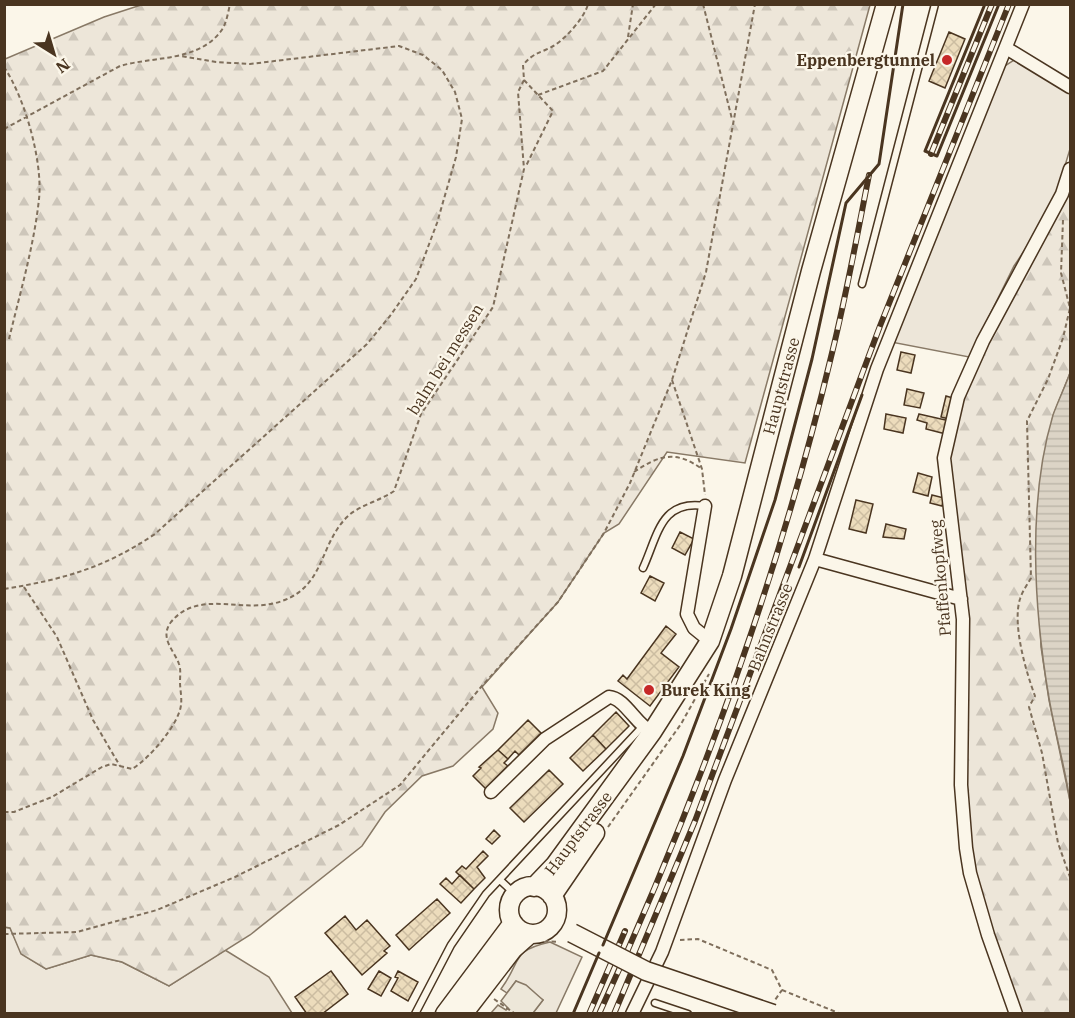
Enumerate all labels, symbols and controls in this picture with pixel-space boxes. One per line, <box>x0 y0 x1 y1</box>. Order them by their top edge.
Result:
north arrow <box>24 24 84 84</box>
place label: Eppenbergtunnel <box>796 50 935 70</box>
marker: Eppenbergtunnel <box>940 53 954 67</box>
text: N <box>52 54 74 78</box>
street label: balm bei messen <box>403 300 487 418</box>
street label: Hauptstrasse <box>758 335 804 437</box>
street label: Pfaffenkopfweg <box>925 519 955 637</box>
street label: Bahnstrasse <box>743 580 797 674</box>
place label: Burek King <box>661 680 751 700</box>
marker: Burek King <box>642 683 656 697</box>
street label: Hauptstrasse <box>540 787 616 879</box>

